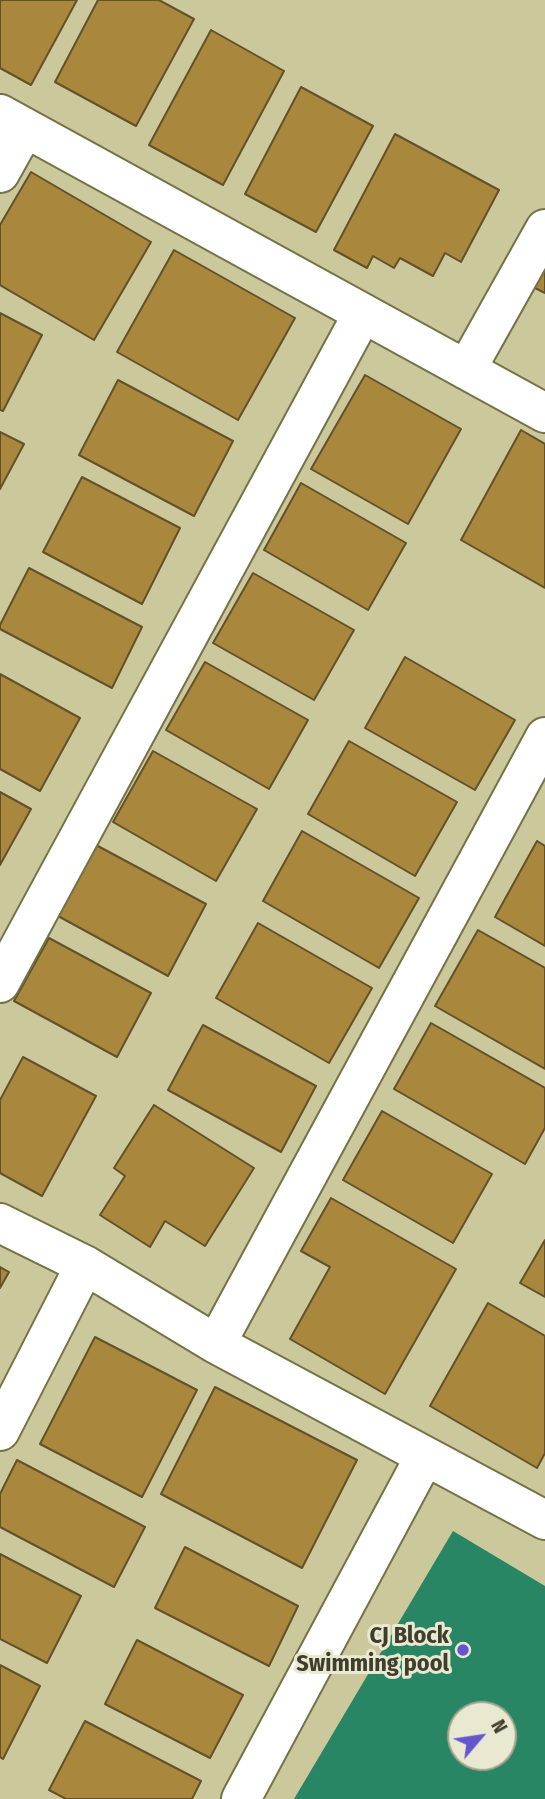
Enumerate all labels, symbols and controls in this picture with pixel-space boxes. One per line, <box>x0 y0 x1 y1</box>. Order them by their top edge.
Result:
place label: CJ Block Swimming pool <box>296 1622 449 1678</box>
marker: CJ Block Swimming pool <box>455 1642 471 1658</box>
north arrow <box>447 1701 517 1771</box>
text: N <box>486 1716 512 1737</box>

